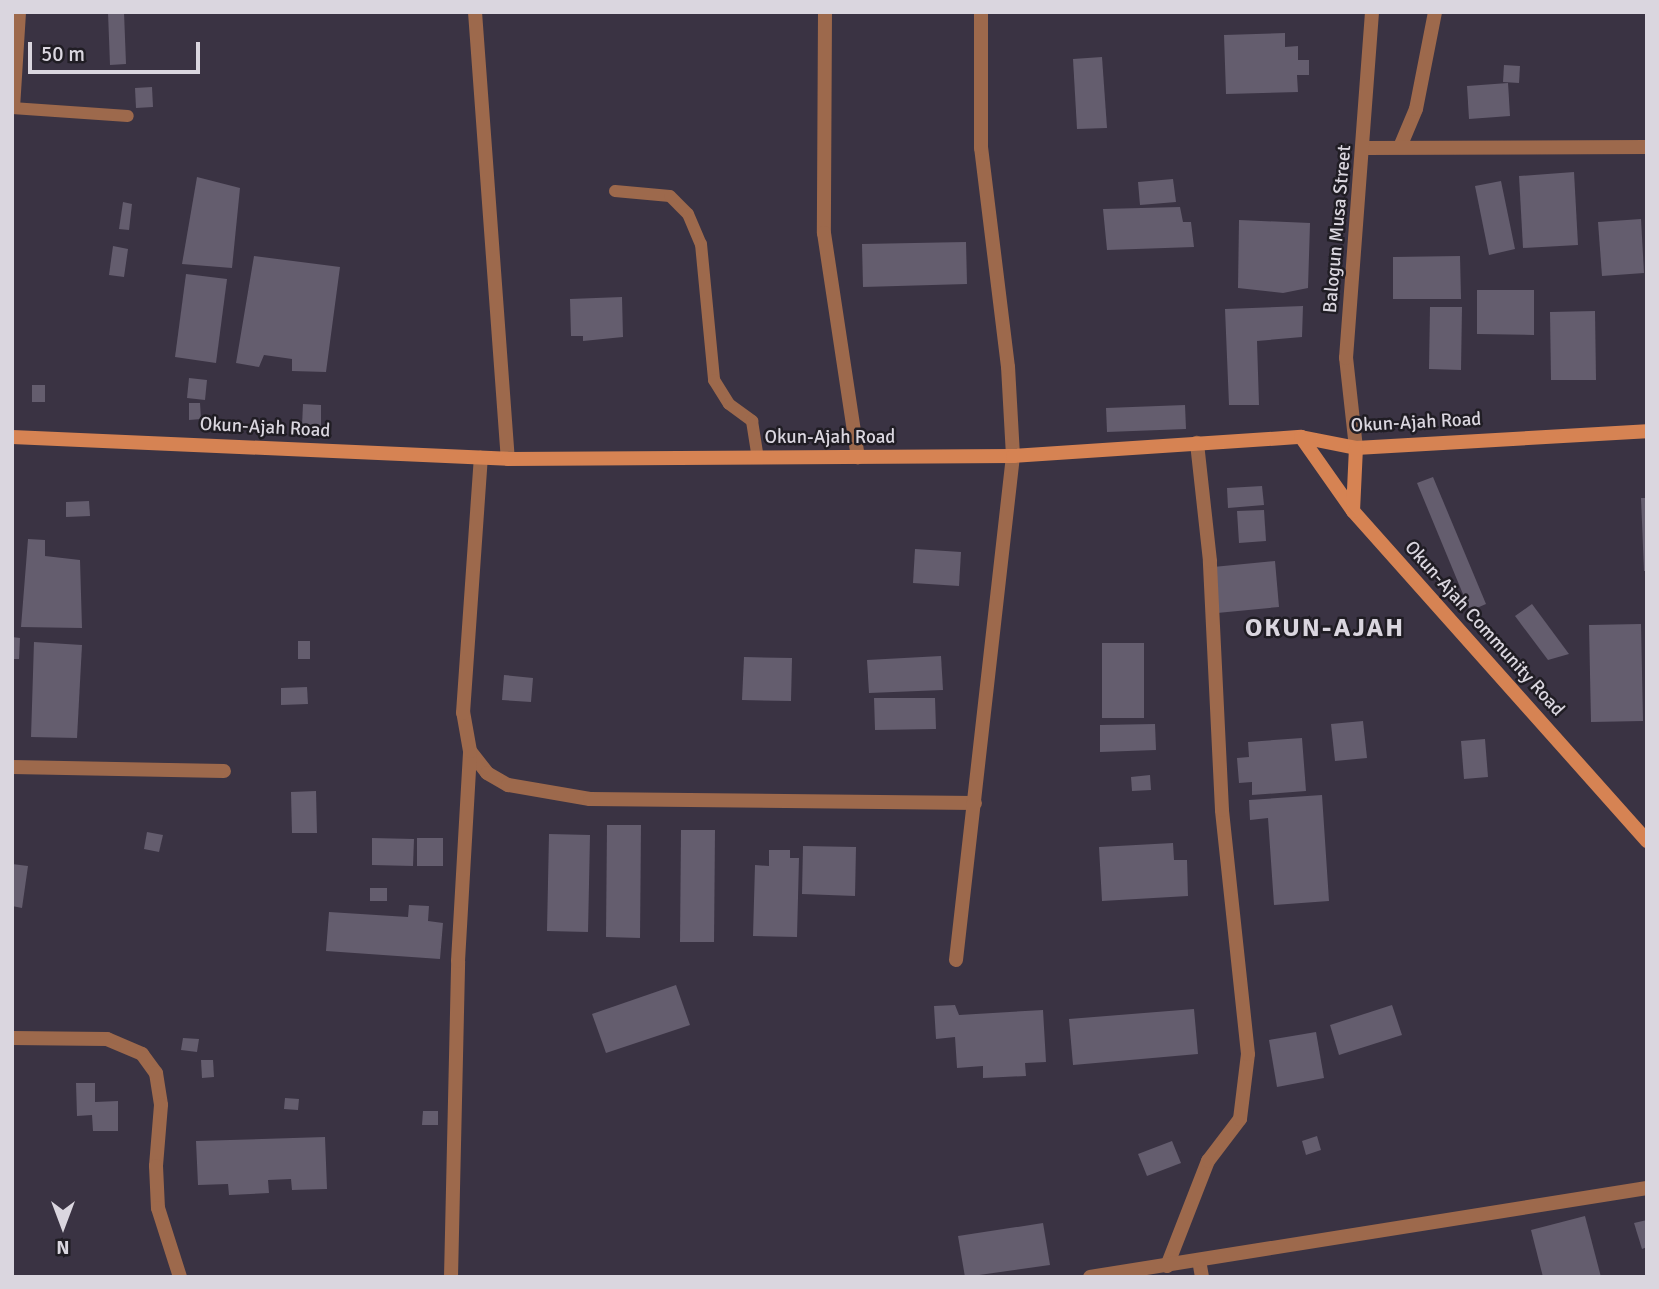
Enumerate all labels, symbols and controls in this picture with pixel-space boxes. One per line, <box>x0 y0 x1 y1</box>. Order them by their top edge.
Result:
scale bar <box>32 28 203 72</box>
text: 50 m <box>41 41 85 67</box>
street label: Balogun Musa Street <box>1319 144 1357 314</box>
street label: Okun-Ajah Road <box>1350 408 1482 438</box>
street label: Okun-Ajah Road <box>199 413 331 443</box>
street label: Okun-Ajah Road <box>765 427 895 449</box>
street label: Okun-Ajah Community Road <box>1399 537 1569 721</box>
district label: OKUN-AJAH <box>1246 613 1404 645</box>
north arrow <box>28 1191 98 1261</box>
text: N <box>56 1235 70 1259</box>

